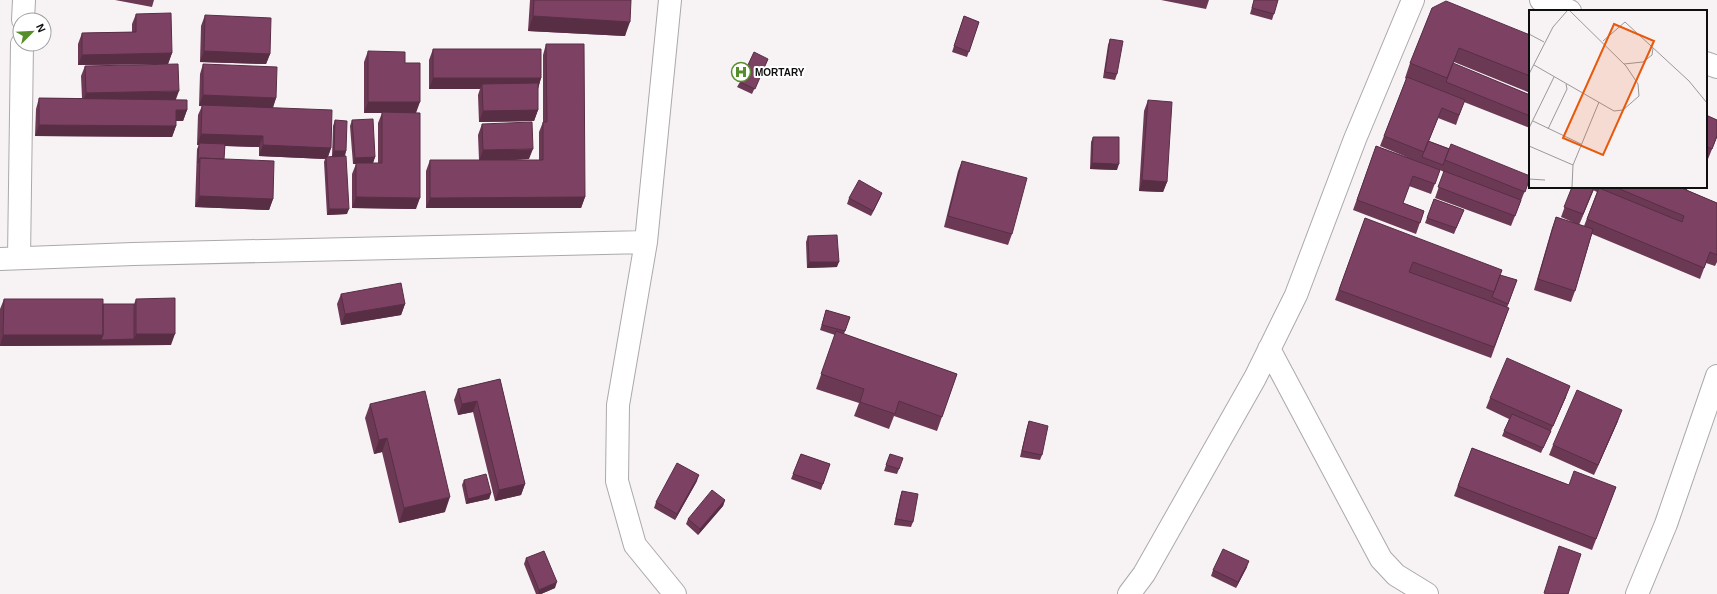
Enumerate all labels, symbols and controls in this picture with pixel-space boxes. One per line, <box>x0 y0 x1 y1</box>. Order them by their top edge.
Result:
inset map <box>1529 10 1707 188</box>
north arrow <box>12 12 52 52</box>
text: N <box>34 22 48 34</box>
hospital icon: MORTARY <box>730 61 752 83</box>
place label: MORTARY <box>755 67 805 78</box>

